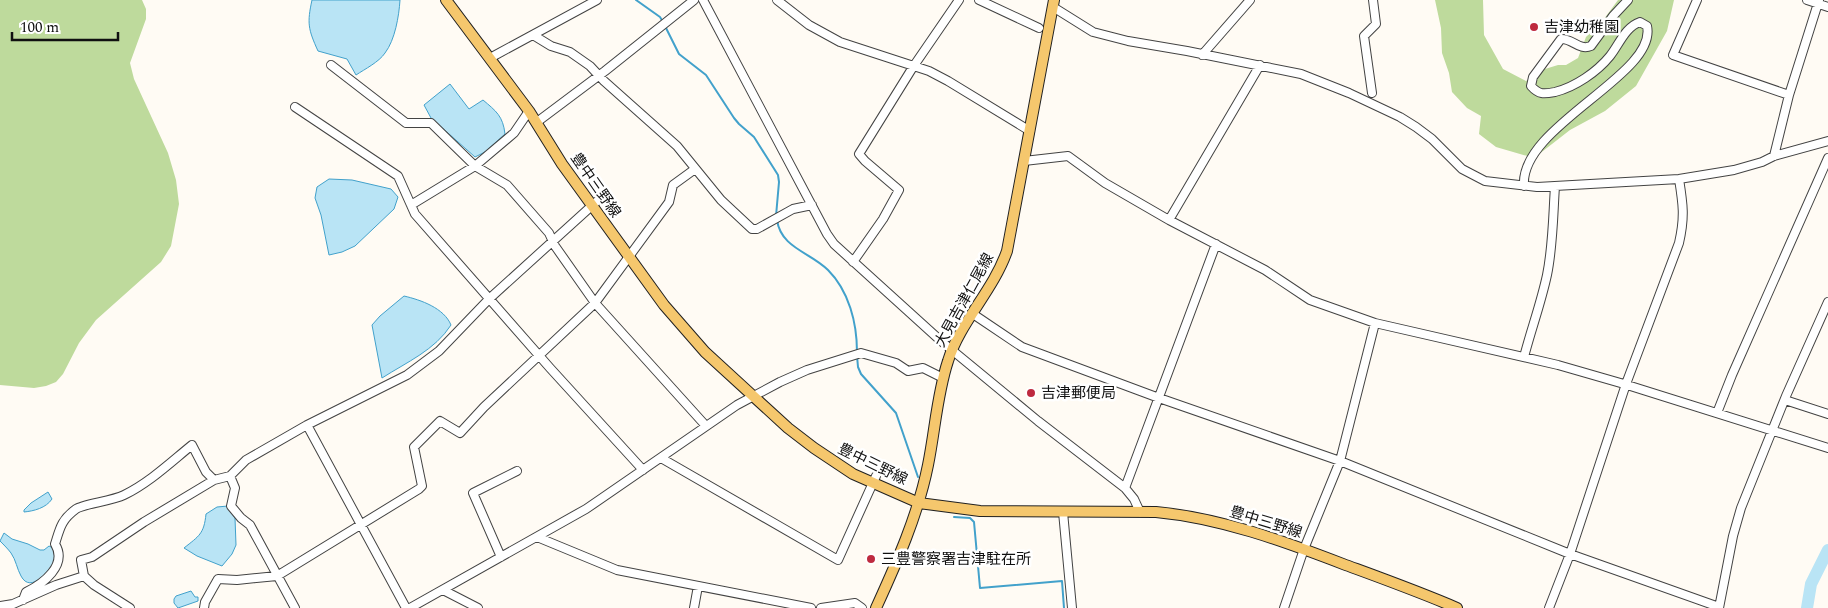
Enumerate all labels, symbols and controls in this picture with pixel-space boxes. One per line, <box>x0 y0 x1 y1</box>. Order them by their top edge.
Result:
scale bar <box>12 10 119 42</box>
text: 100 m <box>20 16 59 39</box>
place label: 吉津幼稚園 <box>1544 16 1619 39</box>
marker: 吉津幼稚園 <box>1528 21 1540 33</box>
street label: 豊中三野線 <box>565 148 627 223</box>
street label: 大見吉津仁尾線 <box>929 249 1000 352</box>
place label: 吉津郵便局 <box>1041 382 1116 405</box>
marker: 吉津郵便局 <box>1025 387 1037 399</box>
street label: 豊中三野線 <box>834 438 912 491</box>
street label: 豊中三野線 <box>1227 501 1305 544</box>
place label: 三豊警察署吉津駐在所 <box>881 548 1031 571</box>
marker: 三豊警察署吉津駐在所 <box>865 553 877 565</box>

